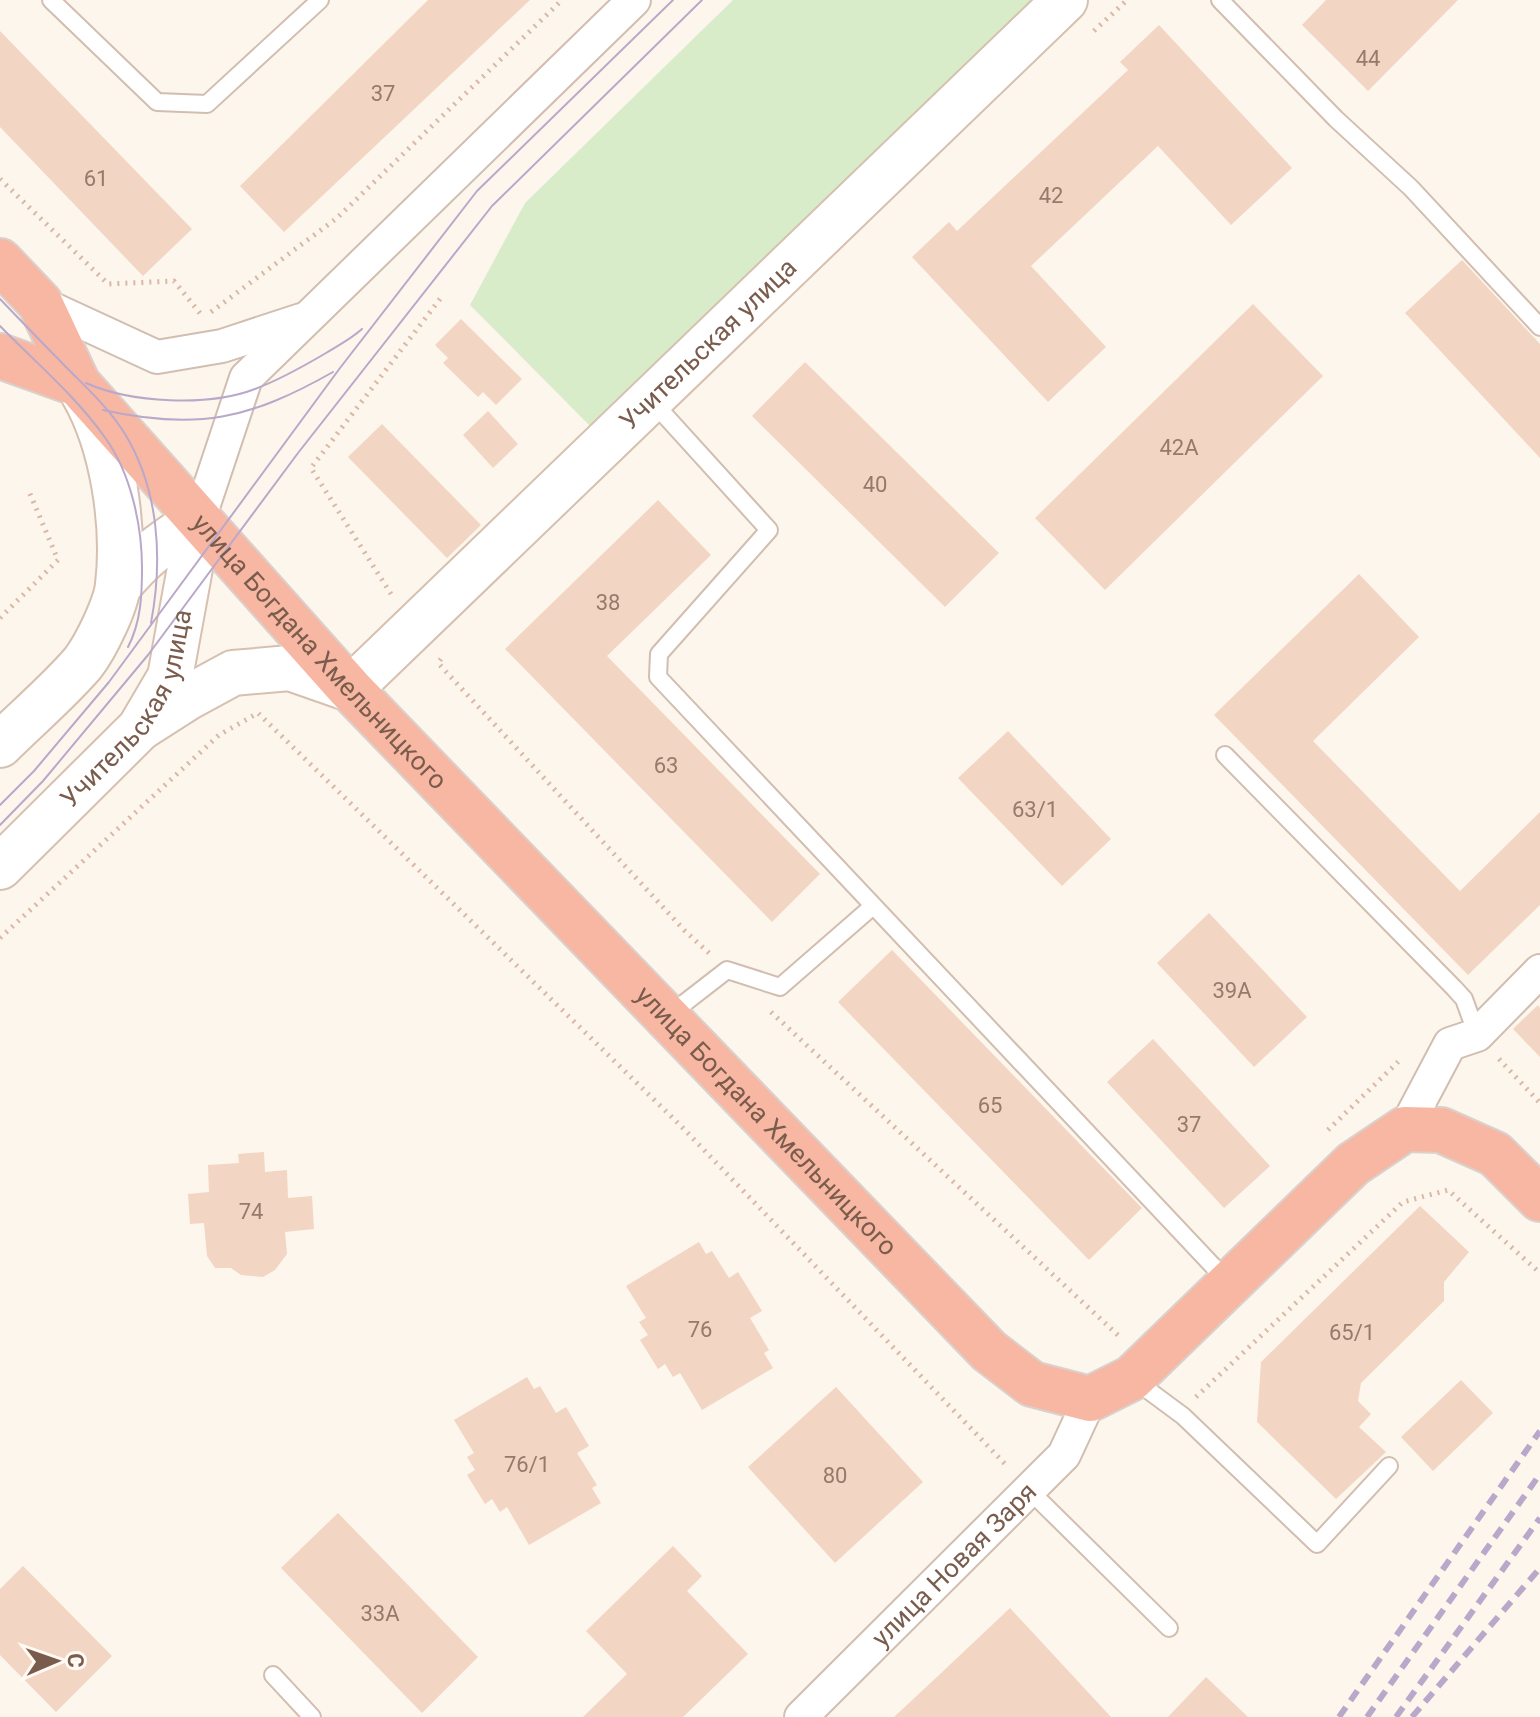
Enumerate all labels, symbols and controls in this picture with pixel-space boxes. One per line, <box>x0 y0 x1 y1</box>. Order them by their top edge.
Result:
house number: 44 <box>1356 46 1380 71</box>
house number: 37 <box>371 81 395 106</box>
house number: 61 <box>84 166 108 191</box>
house number: 42 <box>1039 183 1063 208</box>
street label: Учительская улица <box>613 252 802 436</box>
house number: 42А <box>1159 435 1199 460</box>
house number: 40 <box>863 472 887 497</box>
street label: улица Богдана Хмельницкого <box>186 508 453 795</box>
house number: 38 <box>596 590 620 615</box>
street label: Учительская улица <box>54 607 197 813</box>
house number: 63 <box>654 753 678 778</box>
house number: 63/1 <box>1012 797 1058 822</box>
house number: 39А <box>1212 978 1252 1003</box>
street label: улица Богдана Хмельницкого <box>630 980 903 1262</box>
house number: 65 <box>978 1093 1002 1118</box>
house number: 37 <box>1177 1112 1201 1137</box>
house number: 74 <box>239 1199 263 1224</box>
house number: 76 <box>688 1317 712 1342</box>
house number: 65/1 <box>1329 1320 1375 1345</box>
house number: 76/1 <box>504 1452 550 1477</box>
house number: 80 <box>823 1463 847 1488</box>
street label: улица Новая Заря <box>866 1476 1042 1653</box>
house number: 33А <box>360 1601 400 1626</box>
north arrow <box>16 1621 96 1701</box>
text: С <box>63 1653 88 1668</box>

